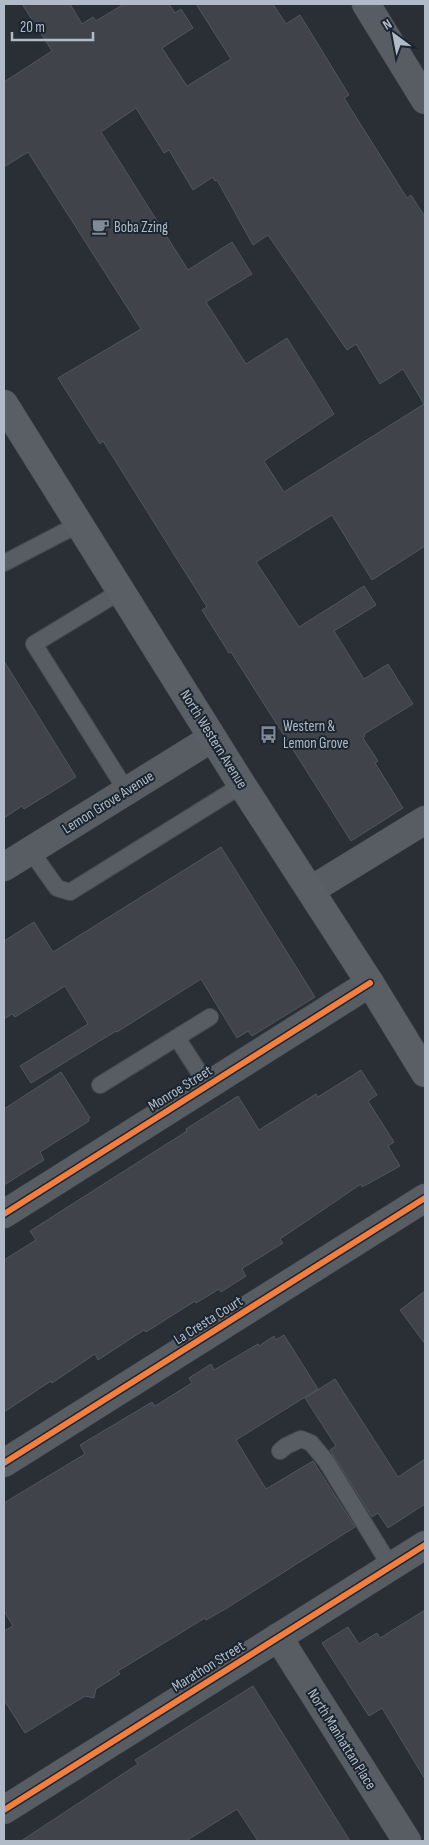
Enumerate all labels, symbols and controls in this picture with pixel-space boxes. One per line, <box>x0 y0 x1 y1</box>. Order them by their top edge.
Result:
scale bar <box>12 10 94 42</box>
north arrow <box>369 10 419 60</box>
text: N <box>380 15 395 34</box>
text: 20 m <box>20 18 45 37</box>
cafe icon: Boba Zzing <box>90 217 110 237</box>
place label: Boba Zzing <box>114 218 168 237</box>
street label: North Western Avenue <box>176 686 252 792</box>
place label: Western & Lemon Grove <box>283 717 348 753</box>
bus stop icon: Western & Lemon Grove <box>259 725 279 745</box>
street label: Lemon Grove Avenue <box>59 767 158 838</box>
street label: Monroe Street <box>145 1061 216 1116</box>
street label: La Cresta Court <box>170 1292 247 1349</box>
street label: Marathon Street <box>168 1636 249 1696</box>
street label: North Manhattan Place <box>303 1685 380 1793</box>

